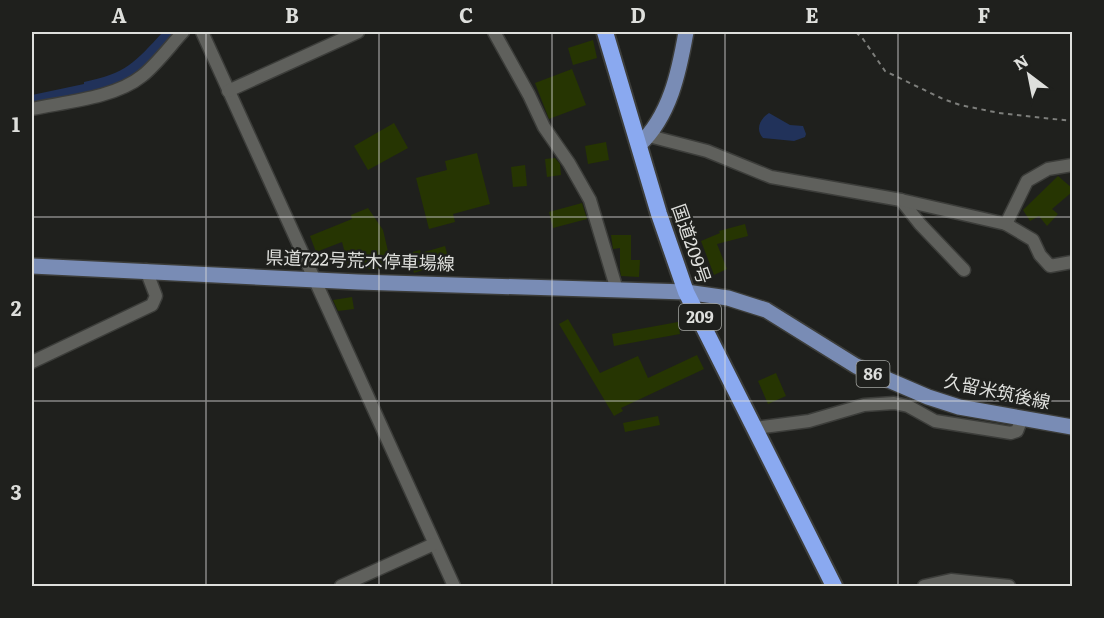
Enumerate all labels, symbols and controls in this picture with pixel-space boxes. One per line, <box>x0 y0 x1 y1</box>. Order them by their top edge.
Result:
text: A <box>111 0 127 29</box>
text: B <box>285 0 299 29</box>
text: C <box>459 0 473 29</box>
text: D <box>630 0 646 29</box>
text: E <box>805 0 819 29</box>
text: F <box>978 0 991 29</box>
north arrow <box>999 45 1059 105</box>
text: N <box>1008 48 1033 75</box>
text: 1 <box>12 108 20 138</box>
street label: 国道209号 <box>666 200 719 287</box>
street label: 県道722号荒木停車場線 <box>265 243 455 276</box>
text: 2 <box>11 292 22 322</box>
road number: 209 <box>679 304 721 330</box>
road number: 86 <box>856 361 890 387</box>
street label: 久留米筑後線 <box>942 366 1053 415</box>
text: 3 <box>10 476 22 506</box>

